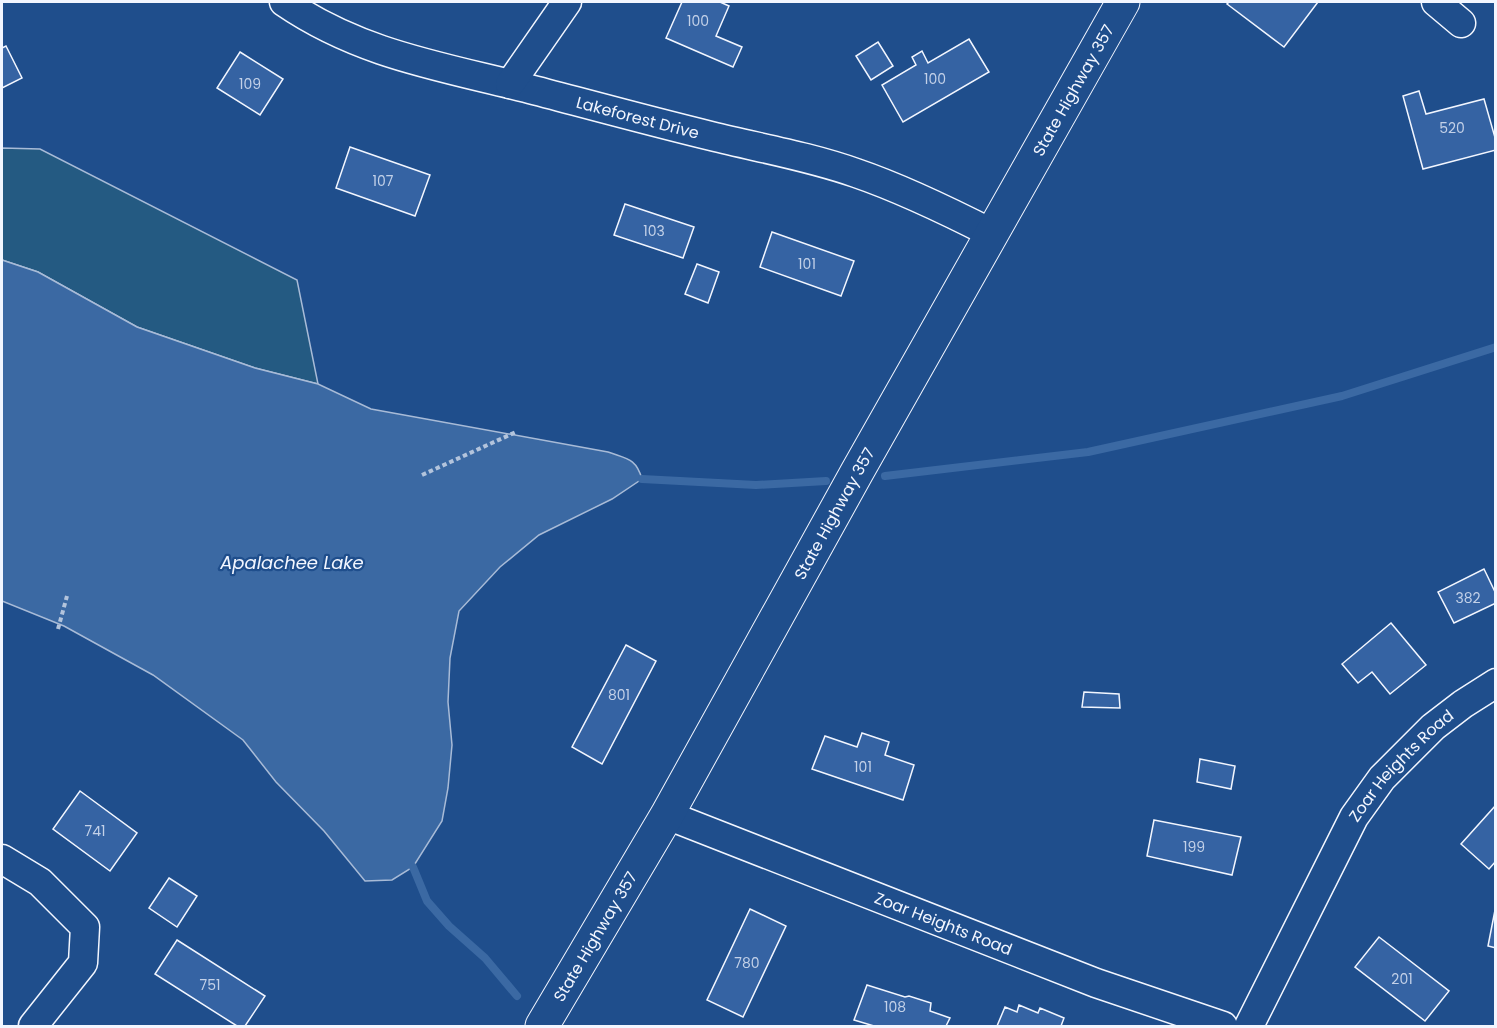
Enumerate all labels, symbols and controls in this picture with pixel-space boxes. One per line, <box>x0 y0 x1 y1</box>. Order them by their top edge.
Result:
house number: 100 <box>687 11 709 31</box>
street label: State Highway 357 <box>1027 20 1120 160</box>
house number: 100 <box>924 69 946 89</box>
house number: 109 <box>239 74 261 94</box>
street label: Lakeforest Drive <box>574 90 702 144</box>
house number: 520 <box>1439 118 1465 138</box>
house number: 107 <box>373 171 394 191</box>
house number: 103 <box>643 221 665 241</box>
house number: 101 <box>798 254 816 274</box>
street label: State Highway 357 <box>788 443 880 584</box>
water label: Apalachee Lake <box>219 550 364 575</box>
house number: 382 <box>1455 588 1481 608</box>
house number: 801 <box>608 685 630 705</box>
street label: Zoar Heights Road <box>1343 704 1458 826</box>
house number: 101 <box>854 757 872 777</box>
house number: 741 <box>85 821 105 841</box>
house number: 199 <box>1183 837 1205 857</box>
street label: State Highway 357 <box>547 867 643 1006</box>
street label: Zoar Heights Road <box>871 886 1016 961</box>
house number: 780 <box>734 953 760 973</box>
house number: 201 <box>1391 969 1413 989</box>
house number: 751 <box>200 975 220 995</box>
house number: 108 <box>884 997 906 1017</box>

